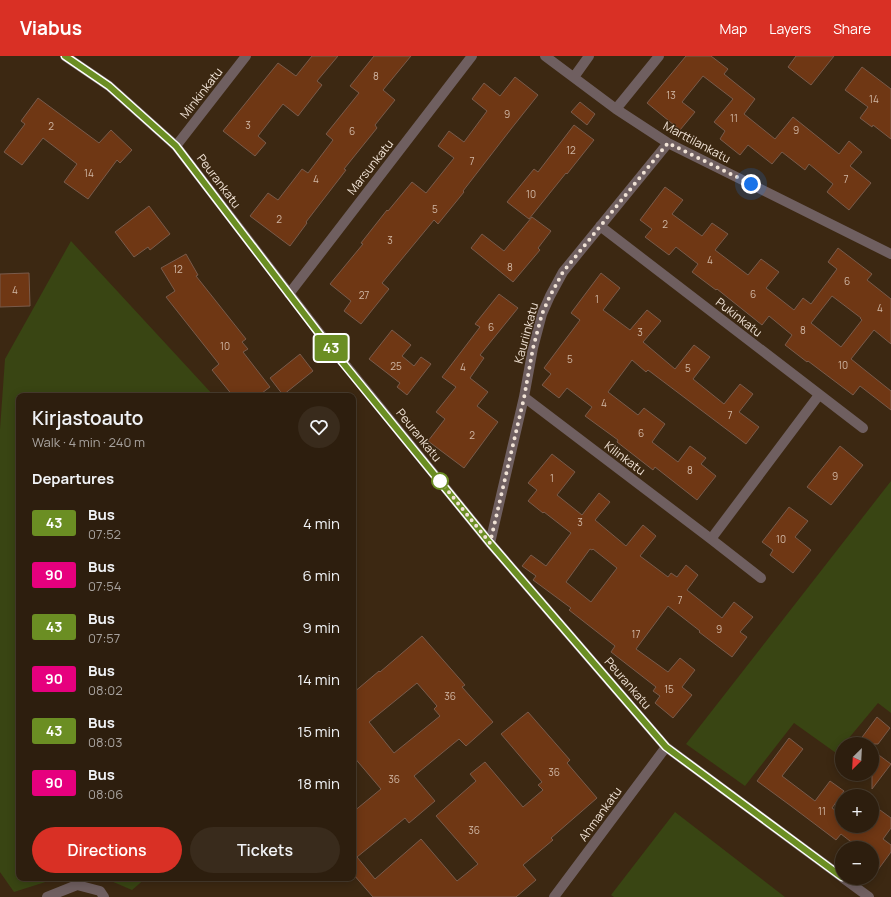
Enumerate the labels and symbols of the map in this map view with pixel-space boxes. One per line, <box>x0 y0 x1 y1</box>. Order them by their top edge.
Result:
street label: Minkinkatu <box>176 64 226 122</box>
house number: 8 <box>373 69 379 83</box>
house number: 13 <box>666 88 676 102</box>
house number: 14 <box>869 92 879 106</box>
house number: 9 <box>504 107 510 121</box>
house number: 11 <box>730 111 738 125</box>
street label: Marttilankatu <box>660 117 734 167</box>
house number: 3 <box>245 118 251 132</box>
house number: 2 <box>48 119 54 133</box>
house number: 9 <box>793 123 799 137</box>
house number: 6 <box>349 124 355 138</box>
street label: Marsunkatu <box>343 136 397 198</box>
house number: 12 <box>566 143 576 157</box>
street label: Peurankatu <box>193 150 245 212</box>
house number: 7 <box>469 154 475 168</box>
house number: 14 <box>84 166 94 180</box>
house number: 4 <box>313 172 319 186</box>
house number: 7 <box>843 172 849 186</box>
your location <box>741 174 761 194</box>
house number: 10 <box>526 187 536 201</box>
house number: 5 <box>432 202 438 216</box>
house number: 2 <box>276 212 282 226</box>
house number: 2 <box>662 217 668 231</box>
house number: 3 <box>387 233 393 247</box>
house number: 4 <box>707 253 713 267</box>
house number: 8 <box>507 260 513 274</box>
house number: 12 <box>173 262 183 276</box>
house number: 6 <box>844 274 850 288</box>
house number: 4 <box>12 283 18 297</box>
house number: 6 <box>750 287 756 301</box>
house number: 27 <box>359 288 369 302</box>
house number: 1 <box>595 292 599 306</box>
street label: Pukinkatu <box>712 293 766 341</box>
street label: Kauriinkatu <box>510 301 542 365</box>
house number: 4 <box>877 301 883 315</box>
house number: 6 <box>488 320 494 334</box>
house number: 8 <box>800 323 806 337</box>
house number: 3 <box>637 325 643 339</box>
line badge: 43 <box>313 335 349 361</box>
house number: 10 <box>220 339 230 353</box>
house number: 5 <box>567 352 573 366</box>
house number: 10 <box>838 358 848 372</box>
house number: 25 <box>390 359 402 373</box>
house number: 4 <box>460 360 466 374</box>
house number: 5 <box>685 361 691 375</box>
house number: 4 <box>601 396 607 410</box>
street label: Peurankatu <box>392 405 446 465</box>
house number: 7 <box>727 408 733 422</box>
house number: 6 <box>638 426 644 440</box>
house number: 2 <box>469 428 475 442</box>
street label: Kilinkatu <box>601 437 649 479</box>
house number: 8 <box>687 463 693 477</box>
house number: 9 <box>832 469 838 483</box>
house number: 1 <box>550 471 554 485</box>
unlabelled marker <box>431 472 449 490</box>
house number: 3 <box>577 515 583 529</box>
house number: 10 <box>776 532 786 546</box>
house number: 7 <box>677 593 683 607</box>
house number: 9 <box>716 622 722 636</box>
house number: 17 <box>632 627 640 641</box>
street label: Peurankatu <box>601 653 655 713</box>
house number: 15 <box>664 682 674 696</box>
house number: 36 <box>444 689 456 703</box>
north arrow <box>835 737 879 781</box>
house number: 36 <box>548 765 560 779</box>
house number: 36 <box>388 772 400 786</box>
street label: Ahmankatu <box>575 783 625 845</box>
house number: 11 <box>818 804 826 818</box>
house number: 36 <box>468 823 480 837</box>

